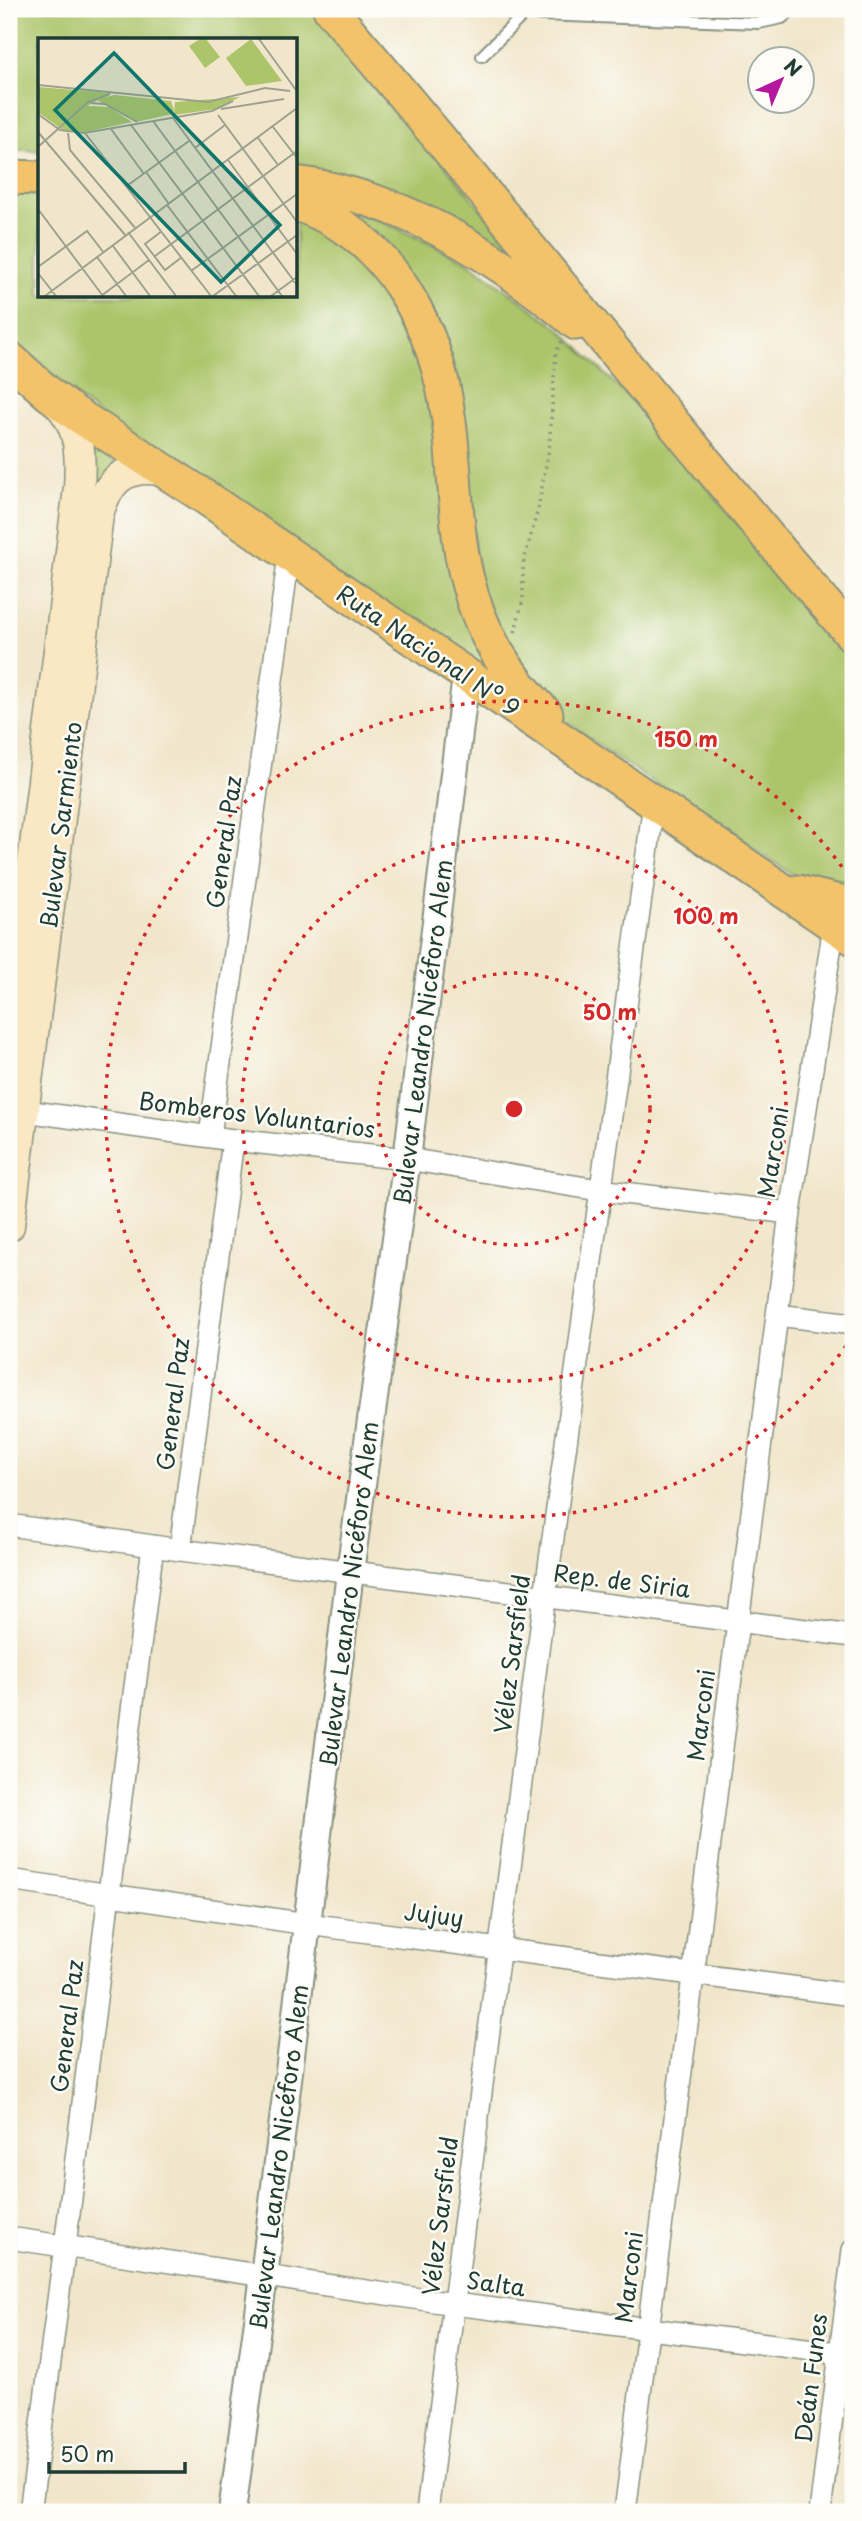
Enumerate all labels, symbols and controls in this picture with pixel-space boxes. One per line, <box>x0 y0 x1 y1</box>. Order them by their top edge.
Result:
inset map <box>38 38 298 298</box>
north arrow <box>746 46 816 116</box>
text: N <box>778 52 809 82</box>
street label: Ruta Nacional Nº 9 <box>330 575 528 725</box>
street label: Bulevar Sarmiento <box>30 719 90 931</box>
text: 150 m <box>654 722 718 754</box>
street label: General Paz <box>196 773 250 911</box>
street label: Bulevar Leandro Nicéforo Alem <box>383 857 461 1207</box>
text: 100 m <box>673 899 739 931</box>
text: 50 m <box>583 995 637 1027</box>
street label: Bomberos Voluntarios <box>137 1082 377 1146</box>
centre of rings <box>502 1097 526 1121</box>
street label: Marconi <box>748 1104 796 1200</box>
street label: General Paz <box>146 1336 198 1472</box>
street label: Bulevar Leandro Nicéforo Alem <box>309 1419 387 1769</box>
street label: Rep. de Siria <box>552 1554 693 1606</box>
street label: Vélez Sarsfield <box>484 1573 538 1735</box>
street label: Marconi <box>677 1667 723 1763</box>
street label: Jujuy <box>402 1893 466 1935</box>
street label: General Paz <box>40 1958 92 2094</box>
street label: Bulevar Leandro Nicéforo Alem <box>239 1982 317 2332</box>
street label: Vélez Sarsfield <box>412 2135 466 2297</box>
street label: Marconi <box>605 2229 651 2325</box>
street label: Salta <box>464 2262 528 2305</box>
street label: Deán Funes <box>785 2311 835 2445</box>
scale bar <box>49 2430 186 2474</box>
text: 50 m <box>60 2437 114 2469</box>

